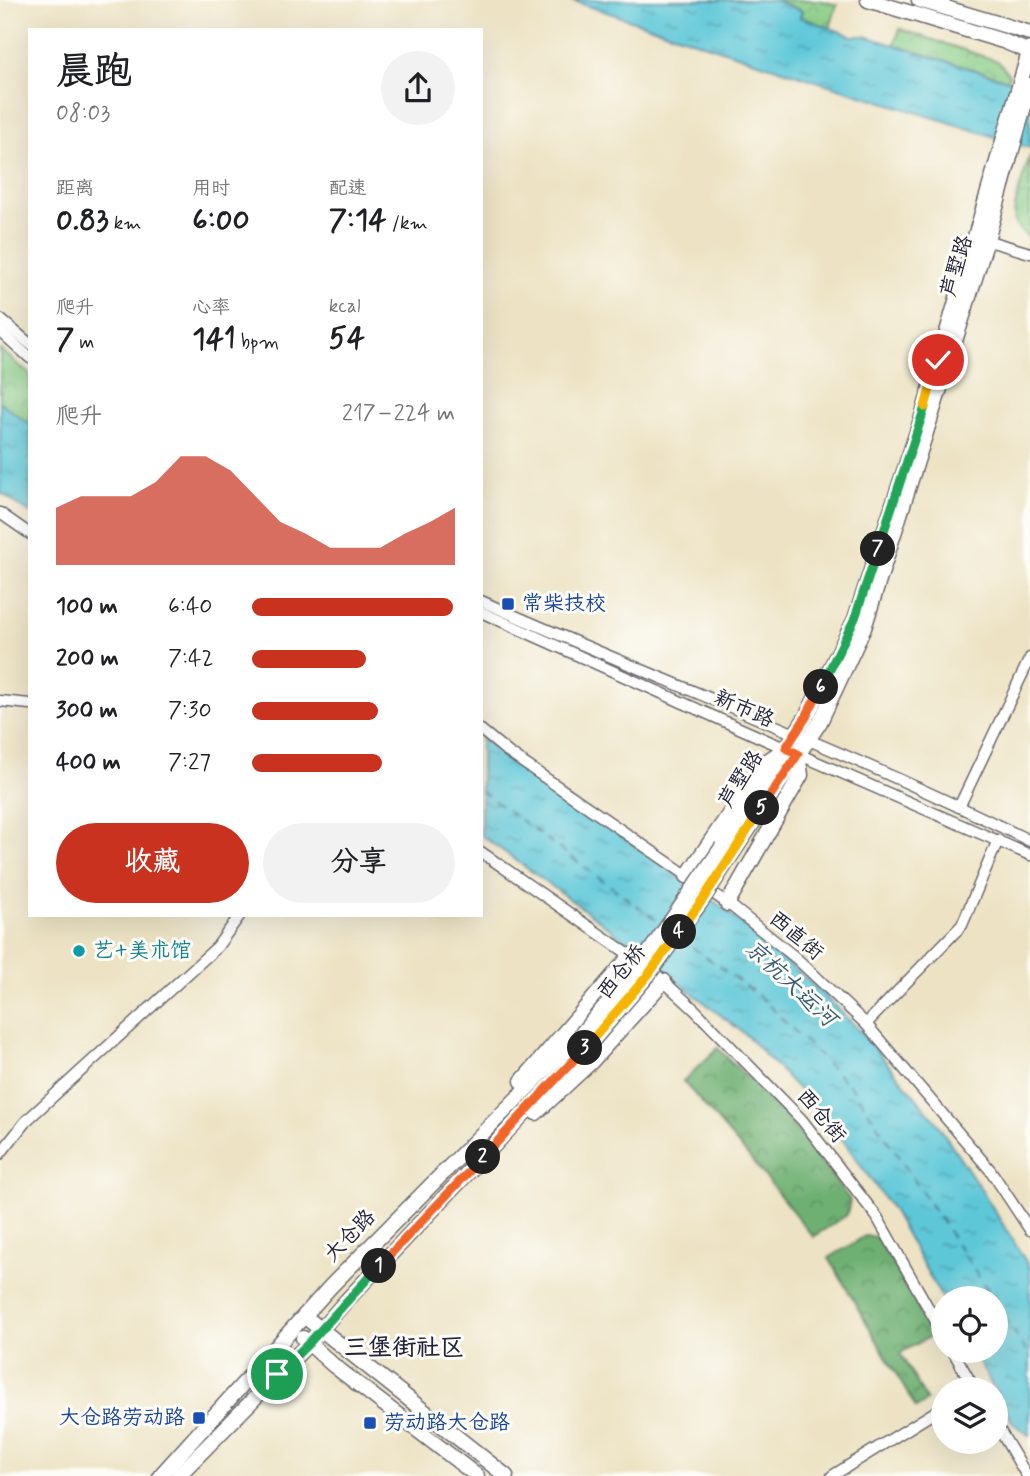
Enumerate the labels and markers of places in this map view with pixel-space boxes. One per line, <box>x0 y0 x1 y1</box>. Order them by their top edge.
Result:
pin <box>908 330 968 390</box>
pin: 7 <box>860 532 896 566</box>
place label: 常柴技校 <box>522 590 606 618</box>
marker: 常柴技校 <box>500 596 516 612</box>
pin: 6 <box>804 670 838 704</box>
pin: 5 <box>744 790 780 826</box>
pin: 4 <box>662 914 696 950</box>
place label: 艺+美术馆 <box>93 937 191 965</box>
marker: 艺+美术馆 <box>71 943 87 959</box>
pin: 3 <box>568 1030 602 1066</box>
pin: 2 <box>466 1140 500 1174</box>
pin: 1 <box>362 1248 396 1284</box>
pin <box>247 1344 307 1404</box>
place label: 大仓路劳动路 <box>59 1404 185 1432</box>
place label: 劳动路大仓路 <box>384 1409 510 1437</box>
marker: 大仓路劳动路 <box>191 1410 207 1426</box>
marker: 劳动路大仓路 <box>362 1415 378 1431</box>

